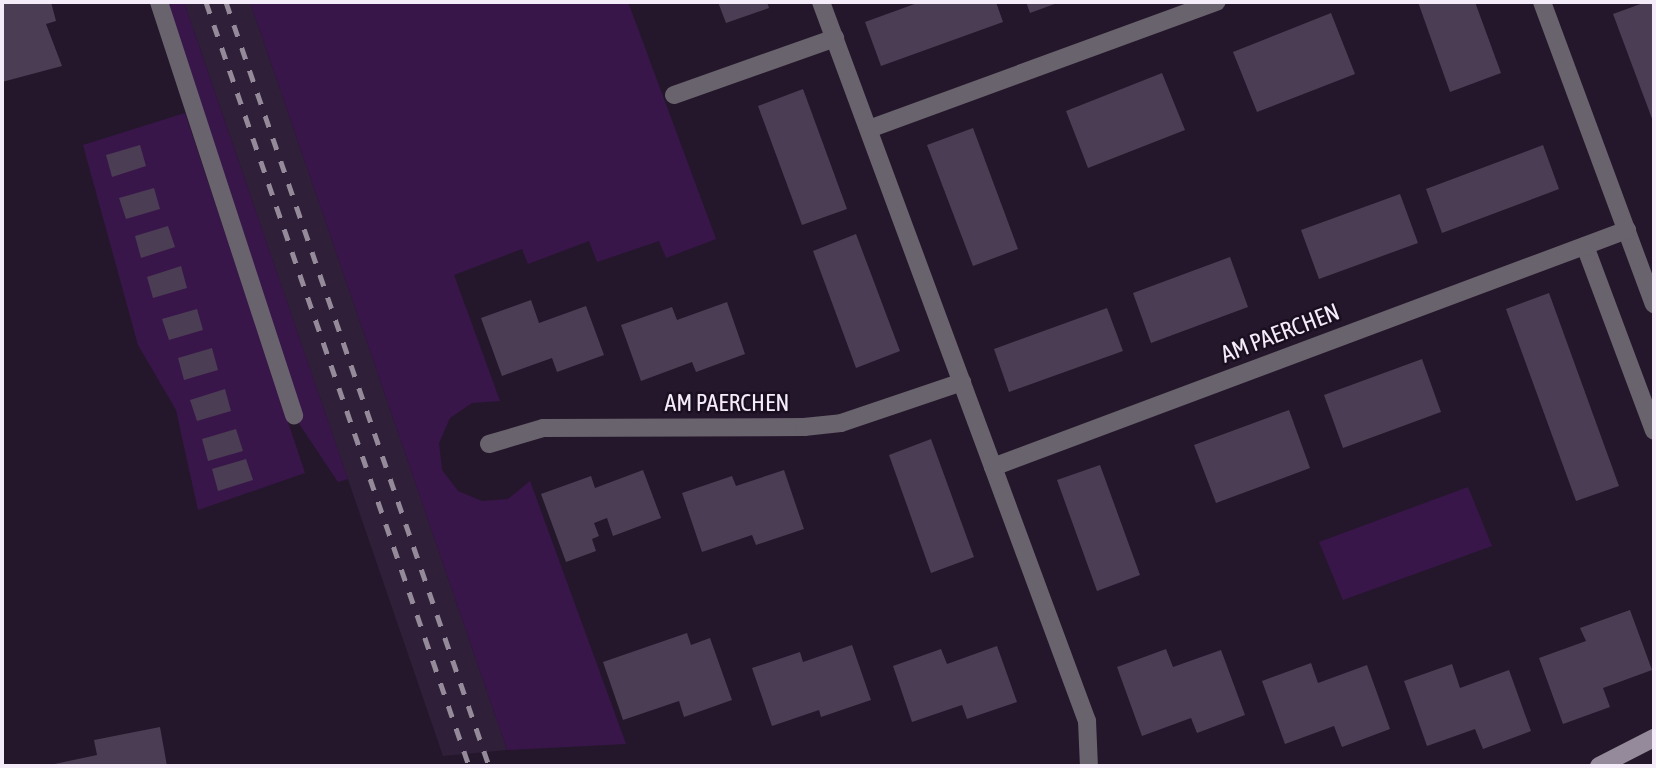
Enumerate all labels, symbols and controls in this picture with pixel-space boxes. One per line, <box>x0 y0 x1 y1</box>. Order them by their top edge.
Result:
street label: AM PAERCHEN <box>1217 297 1343 369</box>
street label: AM PAERCHEN <box>665 389 789 417</box>

